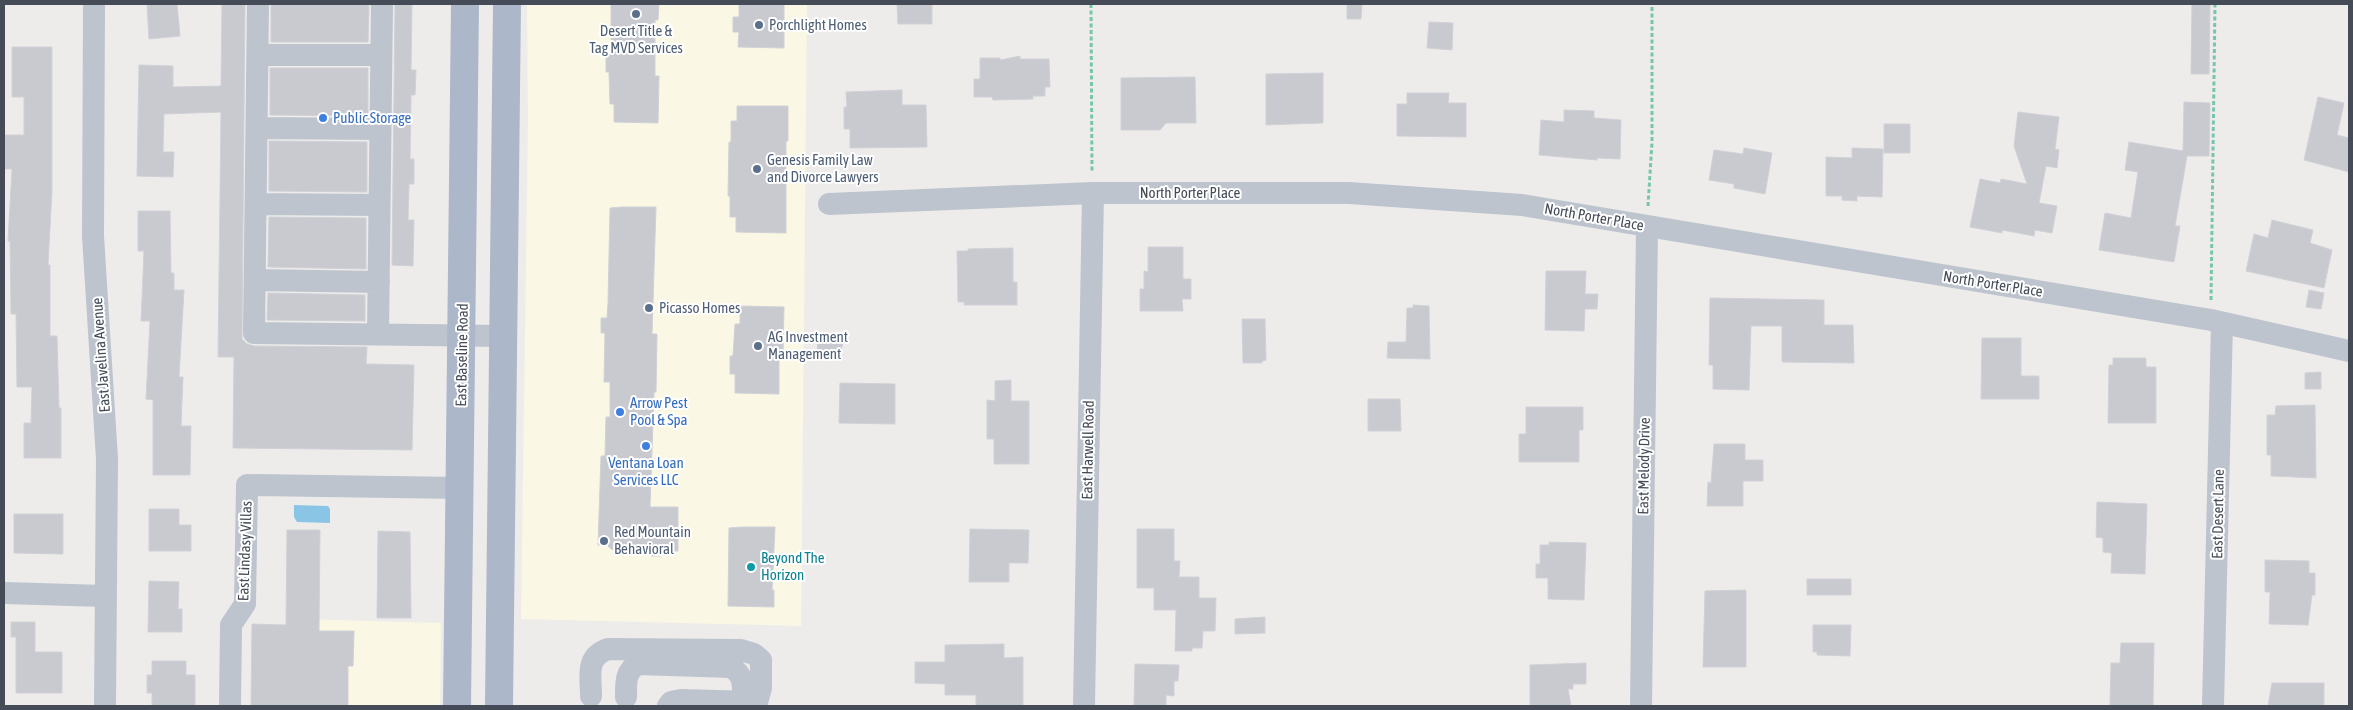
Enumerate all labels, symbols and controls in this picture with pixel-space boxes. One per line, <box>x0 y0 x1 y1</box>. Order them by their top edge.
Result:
marker: Desert Title & Tag MVD Services <box>630 8 642 20</box>
place label: Porchlight Homes <box>769 16 867 33</box>
marker: Porchlight Homes <box>753 19 765 31</box>
place label: Desert Title & Tag MVD Services <box>589 22 683 56</box>
place label: Public Storage <box>333 109 412 126</box>
marker: Public Storage <box>317 112 329 124</box>
place label: Genesis Family Law and Divorce Lawyers <box>767 151 878 185</box>
marker: Genesis Family Law and Divorce Lawyers <box>751 163 763 175</box>
street label: North Porter Place <box>1140 184 1240 201</box>
street label: North Porter Place <box>1543 199 1645 234</box>
street label: North Porter Place <box>1942 267 2044 300</box>
street label: East Javelina Avenue <box>88 297 113 413</box>
place label: Picasso Homes <box>659 299 740 316</box>
marker: Picasso Homes <box>643 302 655 314</box>
street label: East Baseline Road <box>452 303 471 407</box>
place label: AG Investment Management <box>768 328 848 362</box>
marker: AG Investment Management <box>752 340 764 352</box>
place label: Arrow Pest Pool & Spa <box>630 394 688 428</box>
street label: East Harwell Road <box>1078 400 1097 500</box>
marker: Arrow Pest Pool & Spa <box>614 406 626 418</box>
street label: East Melody Drive <box>1634 417 1653 515</box>
marker: Ventana Loan Services LLC <box>640 440 652 452</box>
place label: Ventana Loan Services LLC <box>608 454 684 488</box>
street label: East Desert Lane <box>2208 469 2227 559</box>
street label: East Lindasy Villas <box>234 501 255 601</box>
place label: Red Mountain Behavioral <box>614 523 691 557</box>
marker: Red Mountain Behavioral <box>598 535 610 547</box>
place label: Beyond The Horizon <box>761 549 825 583</box>
marker: Beyond The Horizon <box>745 561 757 573</box>

